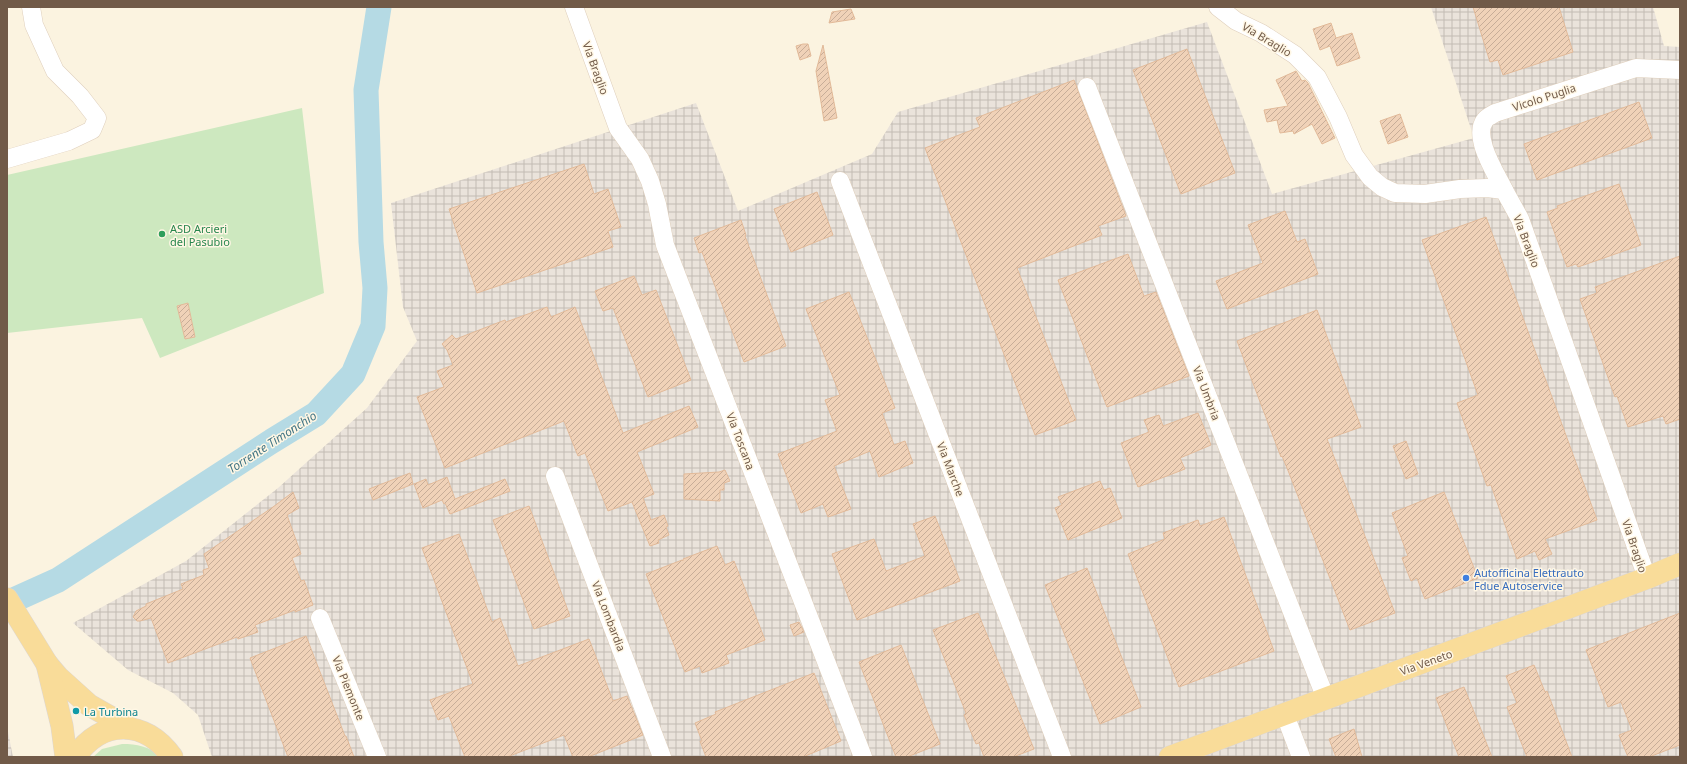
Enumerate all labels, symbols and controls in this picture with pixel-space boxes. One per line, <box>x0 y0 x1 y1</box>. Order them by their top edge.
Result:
street label: Via Braglio <box>1239 18 1295 60</box>
street label: Via Braglio <box>580 39 613 97</box>
street label: Vicolo Puglia <box>1510 80 1578 114</box>
street label: Via Braglio <box>1510 213 1544 270</box>
place label: ASD Arcieri del Pasubio <box>170 221 230 249</box>
marker: ASD Arcieri del Pasubio <box>157 229 167 239</box>
street label: Via Umbria <box>1190 364 1224 422</box>
water label: Torrente Timonchio <box>224 407 320 477</box>
street label: Via Toscana <box>723 410 759 472</box>
street label: Via Marche <box>934 440 968 498</box>
street label: Via Braglio <box>1619 517 1651 575</box>
place label: Autofficina Elettrauto Fdue Autoservice <box>1474 565 1584 593</box>
marker: Autofficina Elettrauto Fdue Autoservice <box>1461 573 1471 583</box>
street label: Via Lombardia <box>589 579 629 653</box>
street label: Via Veneto <box>1398 645 1455 678</box>
street label: Via Piemonte <box>329 654 369 722</box>
place label: La Turbina <box>84 704 138 719</box>
marker: La Turbina <box>71 706 81 716</box>

